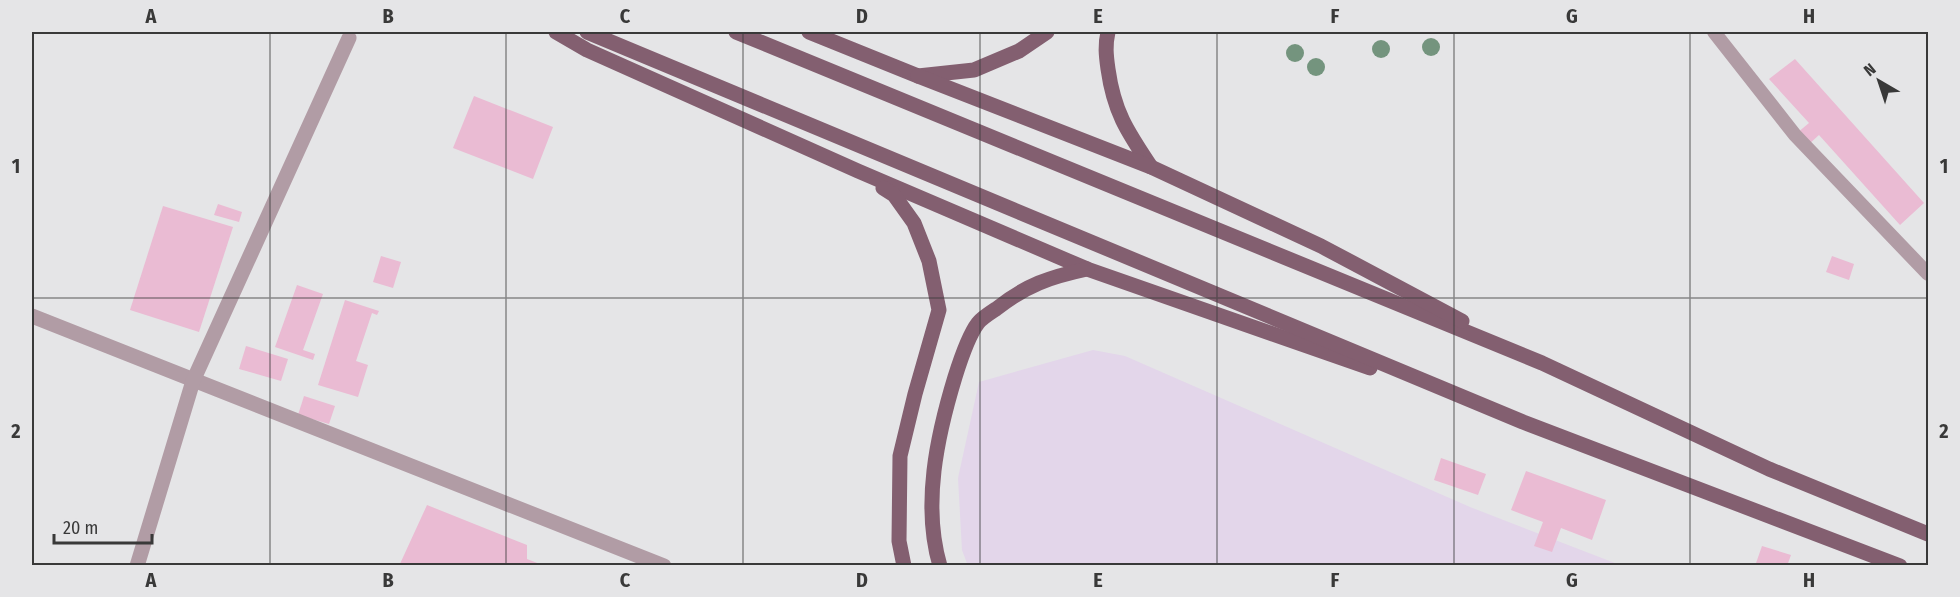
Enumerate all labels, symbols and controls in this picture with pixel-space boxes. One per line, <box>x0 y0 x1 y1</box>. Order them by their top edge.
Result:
text: A <box>145 4 158 28</box>
text: B <box>382 4 394 28</box>
text: C <box>620 4 631 28</box>
text: D <box>856 4 868 28</box>
text: E <box>1093 4 1103 28</box>
text: F <box>1331 4 1340 28</box>
text: G <box>1566 4 1578 28</box>
text: H <box>1803 4 1815 28</box>
north arrow <box>1849 51 1909 111</box>
text: N <box>1860 59 1880 80</box>
text: 1 <box>12 154 20 178</box>
text: 1 <box>1940 154 1948 178</box>
text: 2 <box>10 419 21 443</box>
text: 2 <box>1938 419 1949 443</box>
scale bar <box>54 507 152 545</box>
text: 20 m <box>63 517 98 539</box>
text: A <box>145 568 158 592</box>
text: B <box>382 568 394 592</box>
text: C <box>620 568 631 592</box>
text: D <box>856 568 868 592</box>
text: E <box>1093 568 1103 592</box>
text: F <box>1331 568 1340 592</box>
text: G <box>1566 568 1578 592</box>
text: H <box>1803 568 1815 592</box>

